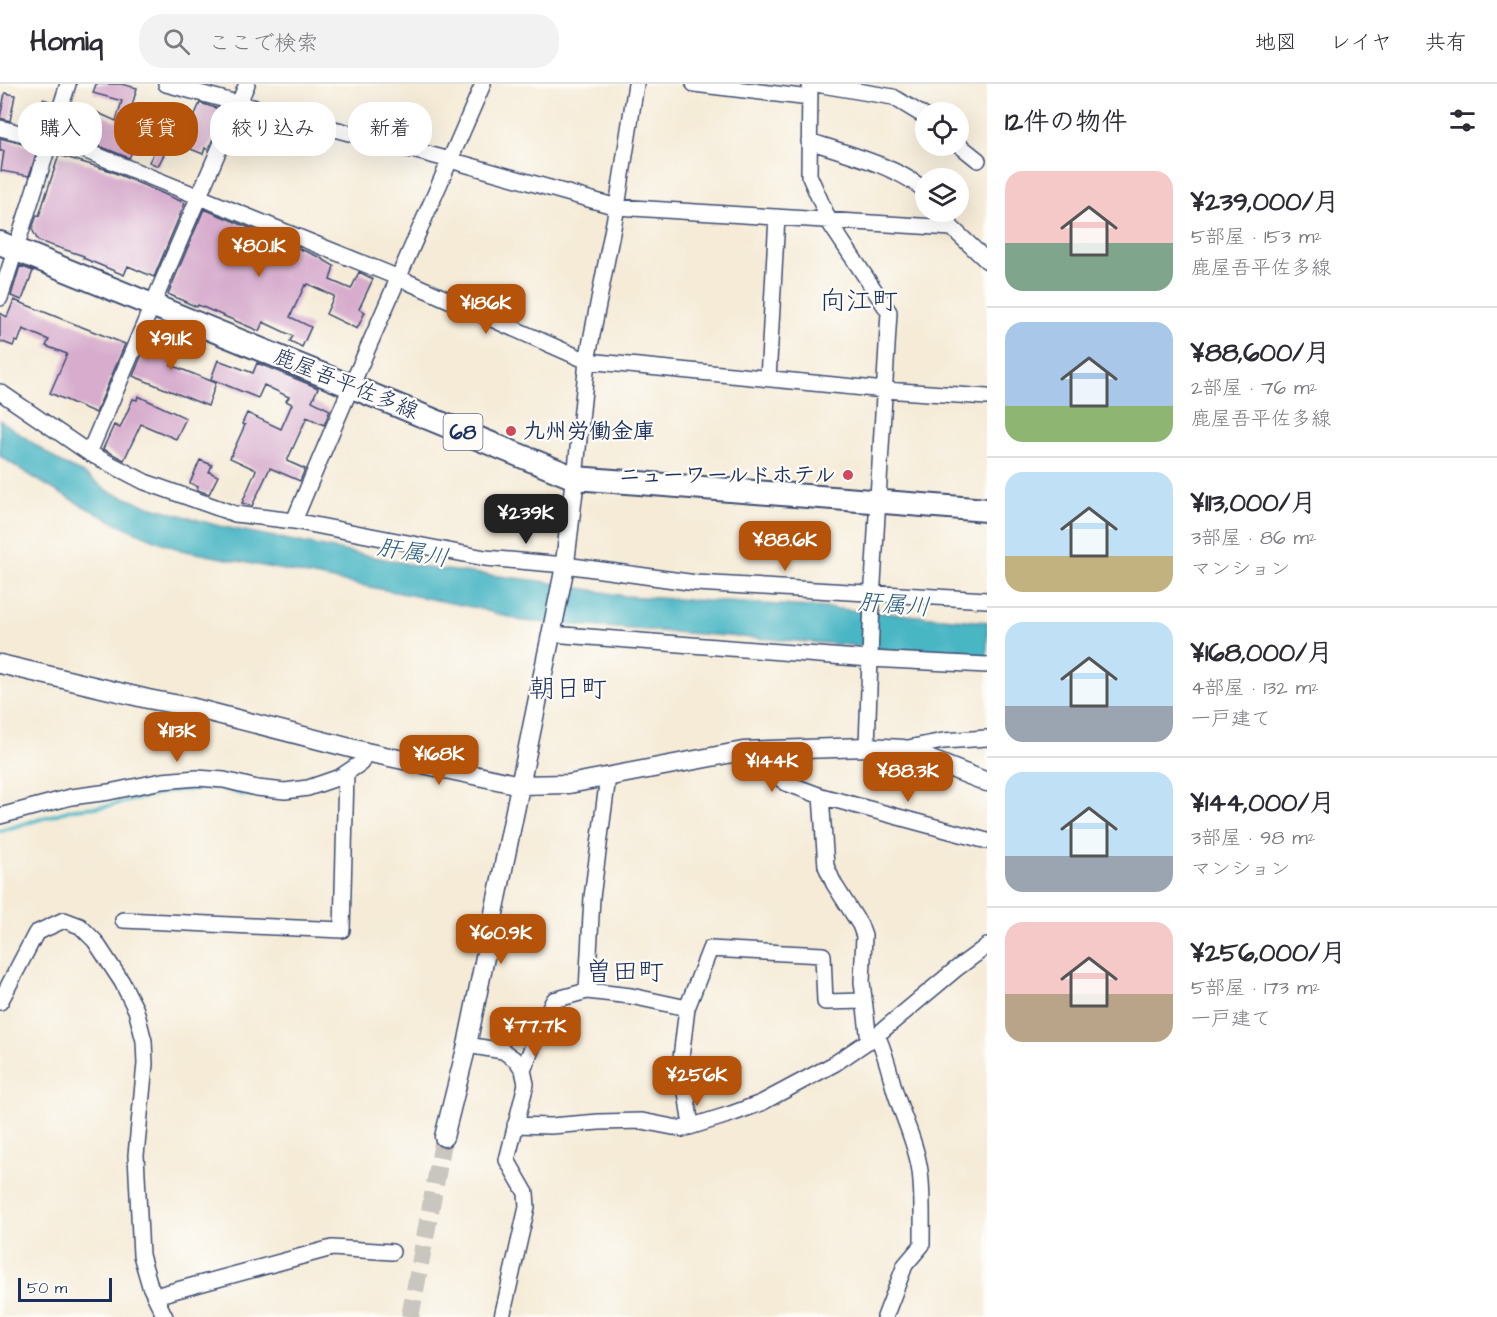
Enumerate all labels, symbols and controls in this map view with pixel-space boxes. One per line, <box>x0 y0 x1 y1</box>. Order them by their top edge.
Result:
search box <box>139 14 559 68</box>
text: Homiq <box>30 22 103 61</box>
icon: search <box>160 25 193 58</box>
text: ここで検索 <box>208 28 318 59</box>
text: 地図 <box>1255 28 1297 57</box>
text: レイヤ <box>1330 28 1392 57</box>
text: 共有 <box>1425 28 1467 57</box>
chip: 購入 <box>18 102 102 156</box>
chip: 賃貸 <box>114 102 198 156</box>
chip: 絞り込み <box>210 102 336 156</box>
chip: 新着 <box>348 102 432 156</box>
map controls <box>915 102 969 222</box>
button: locate <box>915 102 969 156</box>
text: 12件の物件 <box>1005 104 1127 140</box>
icon: filters <box>1446 104 1479 137</box>
button: layers <box>915 168 969 222</box>
text: ¥239,000/月 <box>1191 184 1339 220</box>
icon: home <box>1053 195 1125 267</box>
text: 5部屋 · 153 m² <box>1191 223 1322 251</box>
pin: ¥80.1K <box>210 227 308 278</box>
text: ¥80.1K <box>232 232 286 260</box>
text: 鹿屋吾平佐多線 <box>1191 254 1331 282</box>
district label: 向江町 <box>820 283 898 319</box>
pin: ¥186K <box>444 284 528 335</box>
text: ¥186K <box>461 289 511 317</box>
pin: ¥91.1K <box>122 320 220 371</box>
text: ¥91.1K <box>150 325 192 353</box>
text: ¥88,600/月 <box>1191 335 1330 371</box>
street label: 鹿屋吾平佐多線 <box>269 341 423 427</box>
icon: home <box>1053 346 1125 418</box>
text: 2部屋 · 76 m² <box>1191 374 1317 402</box>
text: 鹿屋吾平佐多線 <box>1191 405 1331 433</box>
road number: 68 <box>444 414 482 450</box>
place label: 九州労働金庫 <box>523 416 655 447</box>
marker: 九州労働金庫 <box>504 424 518 438</box>
place label: ニューワールドホテル <box>619 460 836 491</box>
marker: ニューワールドホテル <box>841 468 855 482</box>
text: ¥113,000/月 <box>1191 485 1316 521</box>
pin: ¥239K <box>484 494 568 545</box>
icon: home <box>1053 496 1125 568</box>
text: ¥239K <box>498 499 554 527</box>
pin: ¥88.6K <box>736 521 834 572</box>
text: 3部屋 · 86 m² <box>1191 524 1317 552</box>
text: ¥88.6K <box>753 526 817 554</box>
water label: 肝属川 <box>375 530 451 576</box>
text: マンション <box>1191 555 1290 583</box>
water label: 肝属川 <box>857 585 931 625</box>
text: ¥168,000/月 <box>1191 635 1333 671</box>
icon: home <box>1053 646 1125 718</box>
district label: 朝日町 <box>529 671 607 707</box>
text: 4部屋 · 132 m² <box>1191 674 1319 702</box>
text: 一戸建て <box>1191 705 1271 733</box>
pin: ¥113K <box>135 712 219 763</box>
text: ¥113K <box>158 717 196 745</box>
pin: ¥168K <box>397 735 481 786</box>
text: ¥168K <box>414 740 464 768</box>
pin: ¥144K <box>730 742 814 793</box>
text: ¥144K <box>746 747 798 775</box>
pin: ¥88.3K <box>859 752 957 803</box>
text: ¥88.3K <box>877 757 939 785</box>
text: ¥144,000/月 <box>1191 785 1335 821</box>
icon: home <box>1053 796 1125 868</box>
text: 3部屋 · 98 m² <box>1191 824 1315 852</box>
text: マンション <box>1191 855 1290 883</box>
pin: ¥60.9K <box>452 914 550 965</box>
text: ¥60.9K <box>470 919 532 947</box>
text: ¥256,000/月 <box>1191 935 1346 971</box>
icon: home <box>1053 946 1125 1018</box>
district label: 曽田町 <box>586 954 664 990</box>
text: 5部屋 · 173 m² <box>1191 974 1320 1002</box>
text: 一戸建て <box>1191 1005 1271 1033</box>
pin: ¥77.7K <box>486 1007 584 1058</box>
text: ¥77.7K <box>504 1012 566 1040</box>
pin: ¥256K <box>655 1056 739 1107</box>
text: ¥256K <box>667 1061 727 1089</box>
scale bar <box>18 1275 112 1302</box>
text: 50 m <box>27 1277 67 1299</box>

